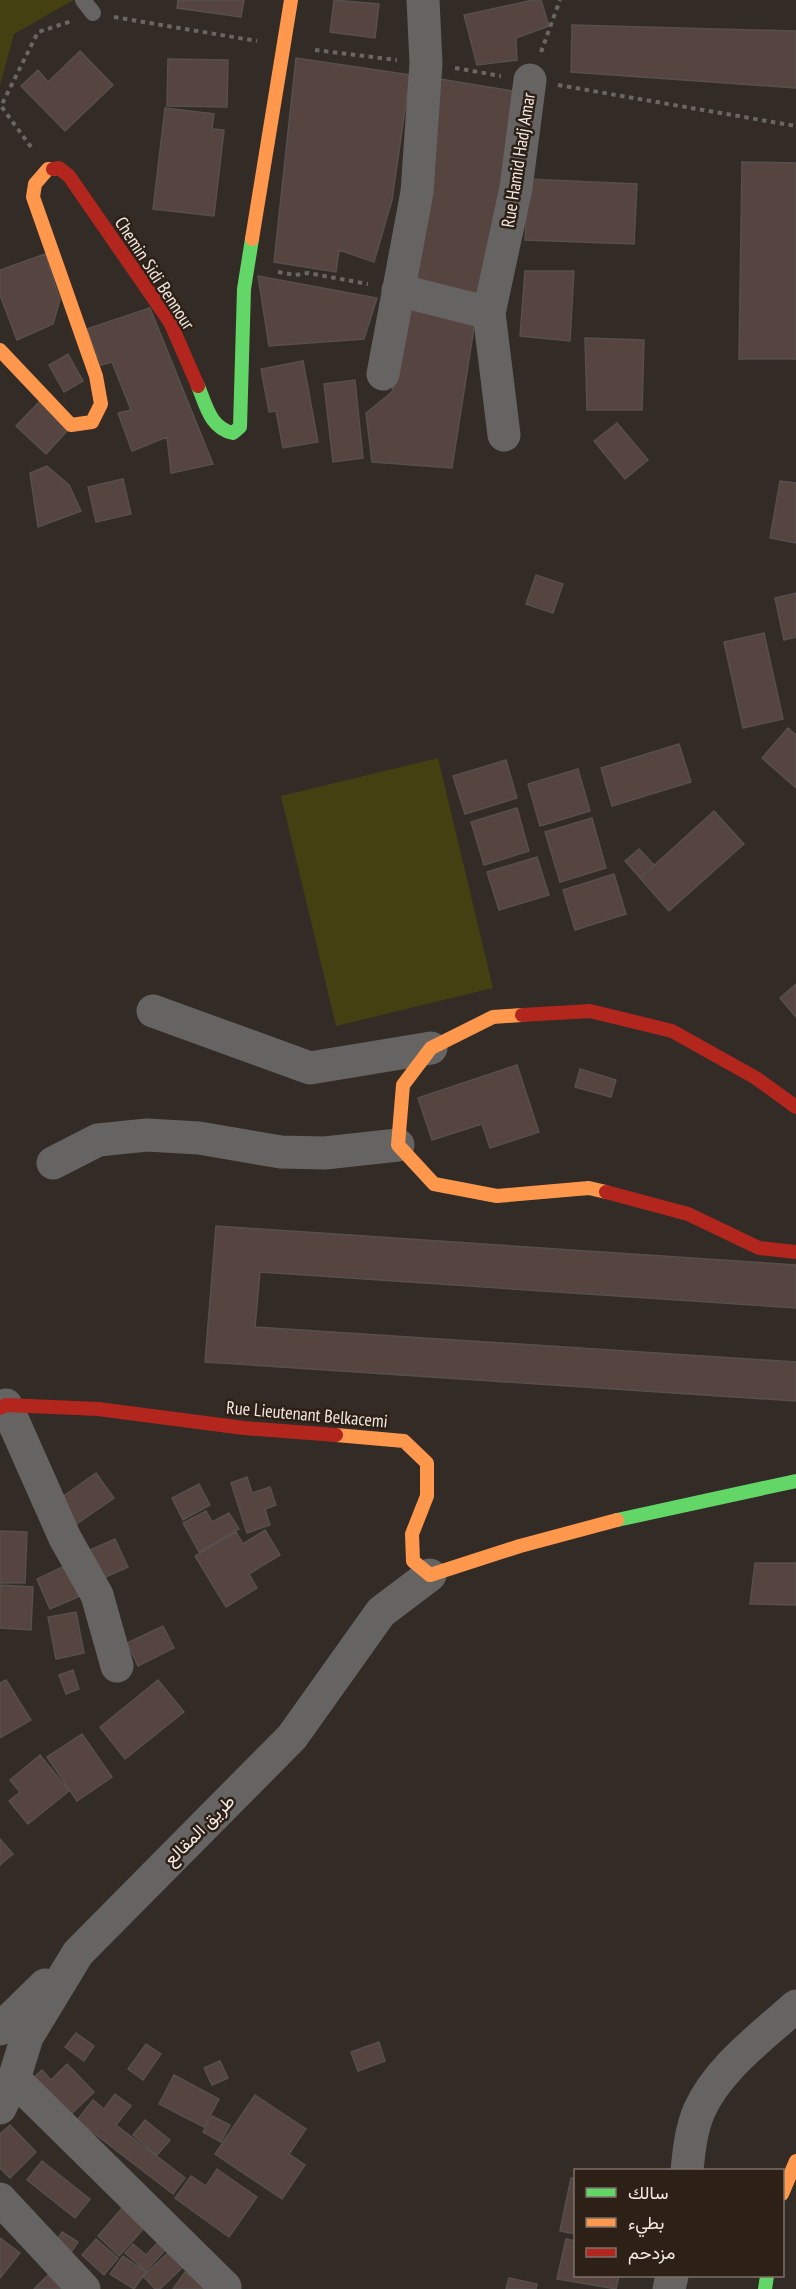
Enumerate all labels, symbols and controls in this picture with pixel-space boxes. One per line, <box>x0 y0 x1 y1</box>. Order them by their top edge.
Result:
street label: Rue Hamid Hadj Amar <box>496 91 540 229</box>
street label: Chemin Sidi Bennour <box>110 212 200 334</box>
street label: Rue Lieutenant Belkacemi <box>225 1395 389 1433</box>
street label: طريق المقالع <box>159 1790 240 1871</box>
legend <box>574 2169 784 2277</box>
text: سالك <box>628 2181 668 2204</box>
text: بطيء <box>628 2211 664 2238</box>
text: مزدحم <box>628 2241 675 2265</box>

